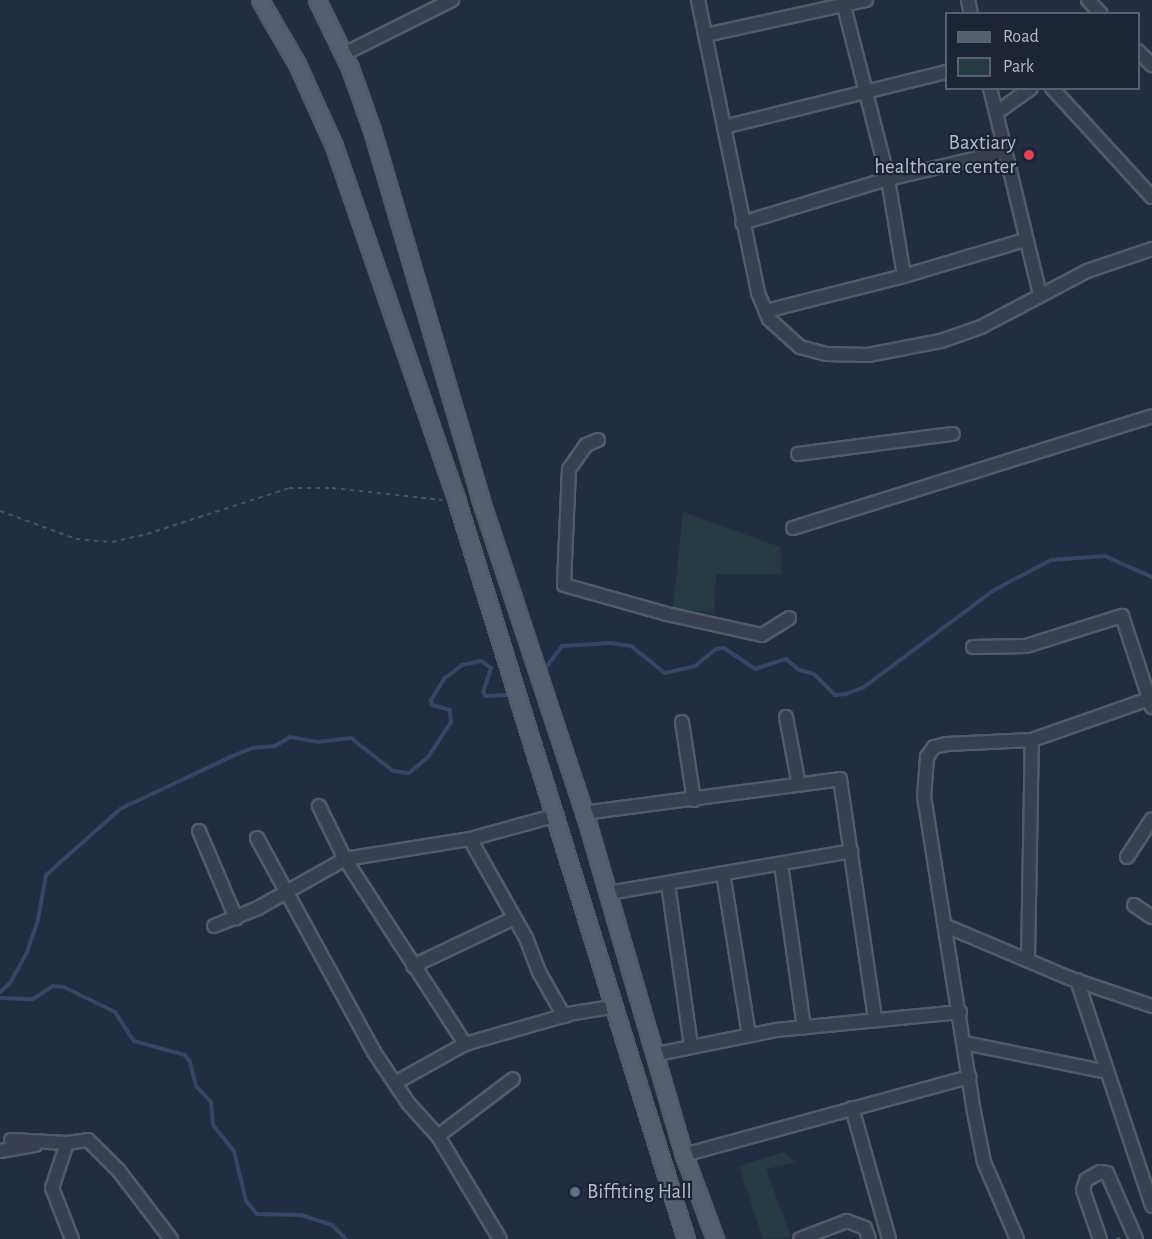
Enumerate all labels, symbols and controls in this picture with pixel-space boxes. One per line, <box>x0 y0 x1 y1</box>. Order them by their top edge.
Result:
legend <box>945 12 1140 90</box>
text: Road <box>1003 28 1039 46</box>
text: Park <box>1003 58 1034 76</box>
place label: Baxtiary healthcare center <box>874 130 1016 180</box>
marker: Baxtiary healthcare center <box>1020 146 1038 164</box>
place label: Biffiting Hall <box>587 1179 692 1205</box>
marker: Biffiting Hall <box>568 1185 582 1199</box>

